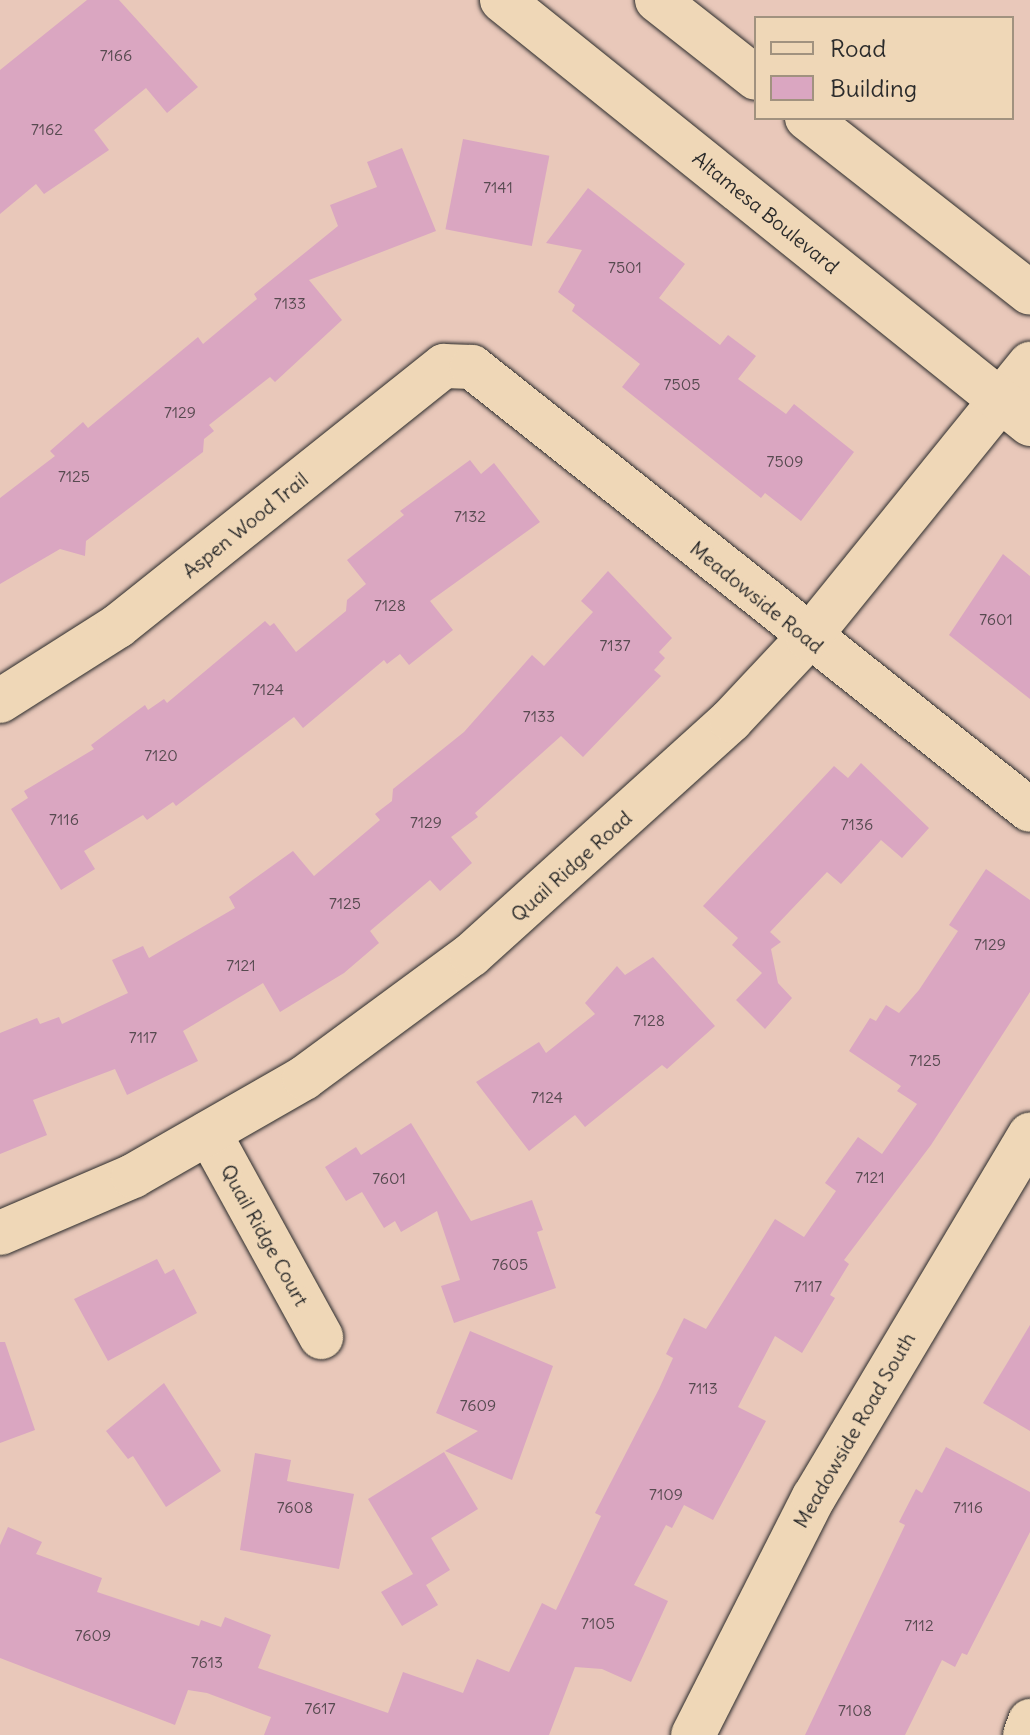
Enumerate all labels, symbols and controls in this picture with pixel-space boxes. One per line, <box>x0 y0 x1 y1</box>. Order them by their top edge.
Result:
legend <box>754 16 1014 120</box>
text: Road <box>830 33 886 63</box>
house number: 7166 <box>100 45 132 65</box>
text: Building <box>830 73 917 103</box>
house number: 7162 <box>31 119 63 139</box>
street label: Altamesa Boulevard <box>688 146 844 278</box>
house number: 7141 <box>483 177 513 197</box>
house number: 7501 <box>608 257 642 277</box>
house number: 7133 <box>274 293 306 313</box>
house number: 7505 <box>664 374 700 394</box>
house number: 7129 <box>164 402 196 422</box>
house number: 7509 <box>767 451 803 471</box>
house number: 7125 <box>58 466 90 486</box>
street label: Aspen Wood Trail <box>177 467 313 583</box>
house number: 7132 <box>454 506 486 526</box>
street label: Meadowside Road <box>685 536 829 658</box>
house number: 7128 <box>374 595 406 615</box>
house number: 7601 <box>979 609 1013 629</box>
house number: 7137 <box>599 635 631 655</box>
house number: 7124 <box>252 679 284 699</box>
house number: 7133 <box>523 706 555 726</box>
house number: 7120 <box>144 745 178 765</box>
street label: Quail Ridge Road <box>506 805 636 927</box>
house number: 7116 <box>49 809 79 829</box>
house number: 7129 <box>410 812 442 832</box>
house number: 7136 <box>841 814 873 834</box>
house number: 7125 <box>329 893 361 913</box>
house number: 7129 <box>974 934 1006 954</box>
house number: 7121 <box>226 955 256 975</box>
house number: 7128 <box>633 1010 665 1030</box>
house number: 7117 <box>129 1027 157 1047</box>
house number: 7125 <box>909 1050 941 1070</box>
house number: 7124 <box>531 1087 563 1107</box>
street label: Quail Ridge Court <box>216 1160 314 1310</box>
house number: 7121 <box>855 1167 885 1187</box>
house number: 7601 <box>372 1168 406 1188</box>
house number: 7605 <box>492 1254 528 1274</box>
house number: 7117 <box>794 1276 822 1296</box>
street label: Meadowside Road South <box>788 1328 920 1532</box>
house number: 7113 <box>688 1378 718 1398</box>
house number: 7609 <box>460 1395 496 1415</box>
house number: 7109 <box>649 1484 683 1504</box>
house number: 7608 <box>277 1497 313 1517</box>
house number: 7116 <box>953 1497 983 1517</box>
house number: 7105 <box>581 1613 615 1633</box>
house number: 7112 <box>904 1615 934 1635</box>
house number: 7609 <box>75 1625 111 1645</box>
house number: 7613 <box>191 1652 223 1672</box>
house number: 7617 <box>304 1698 336 1718</box>
house number: 7108 <box>838 1700 872 1720</box>

